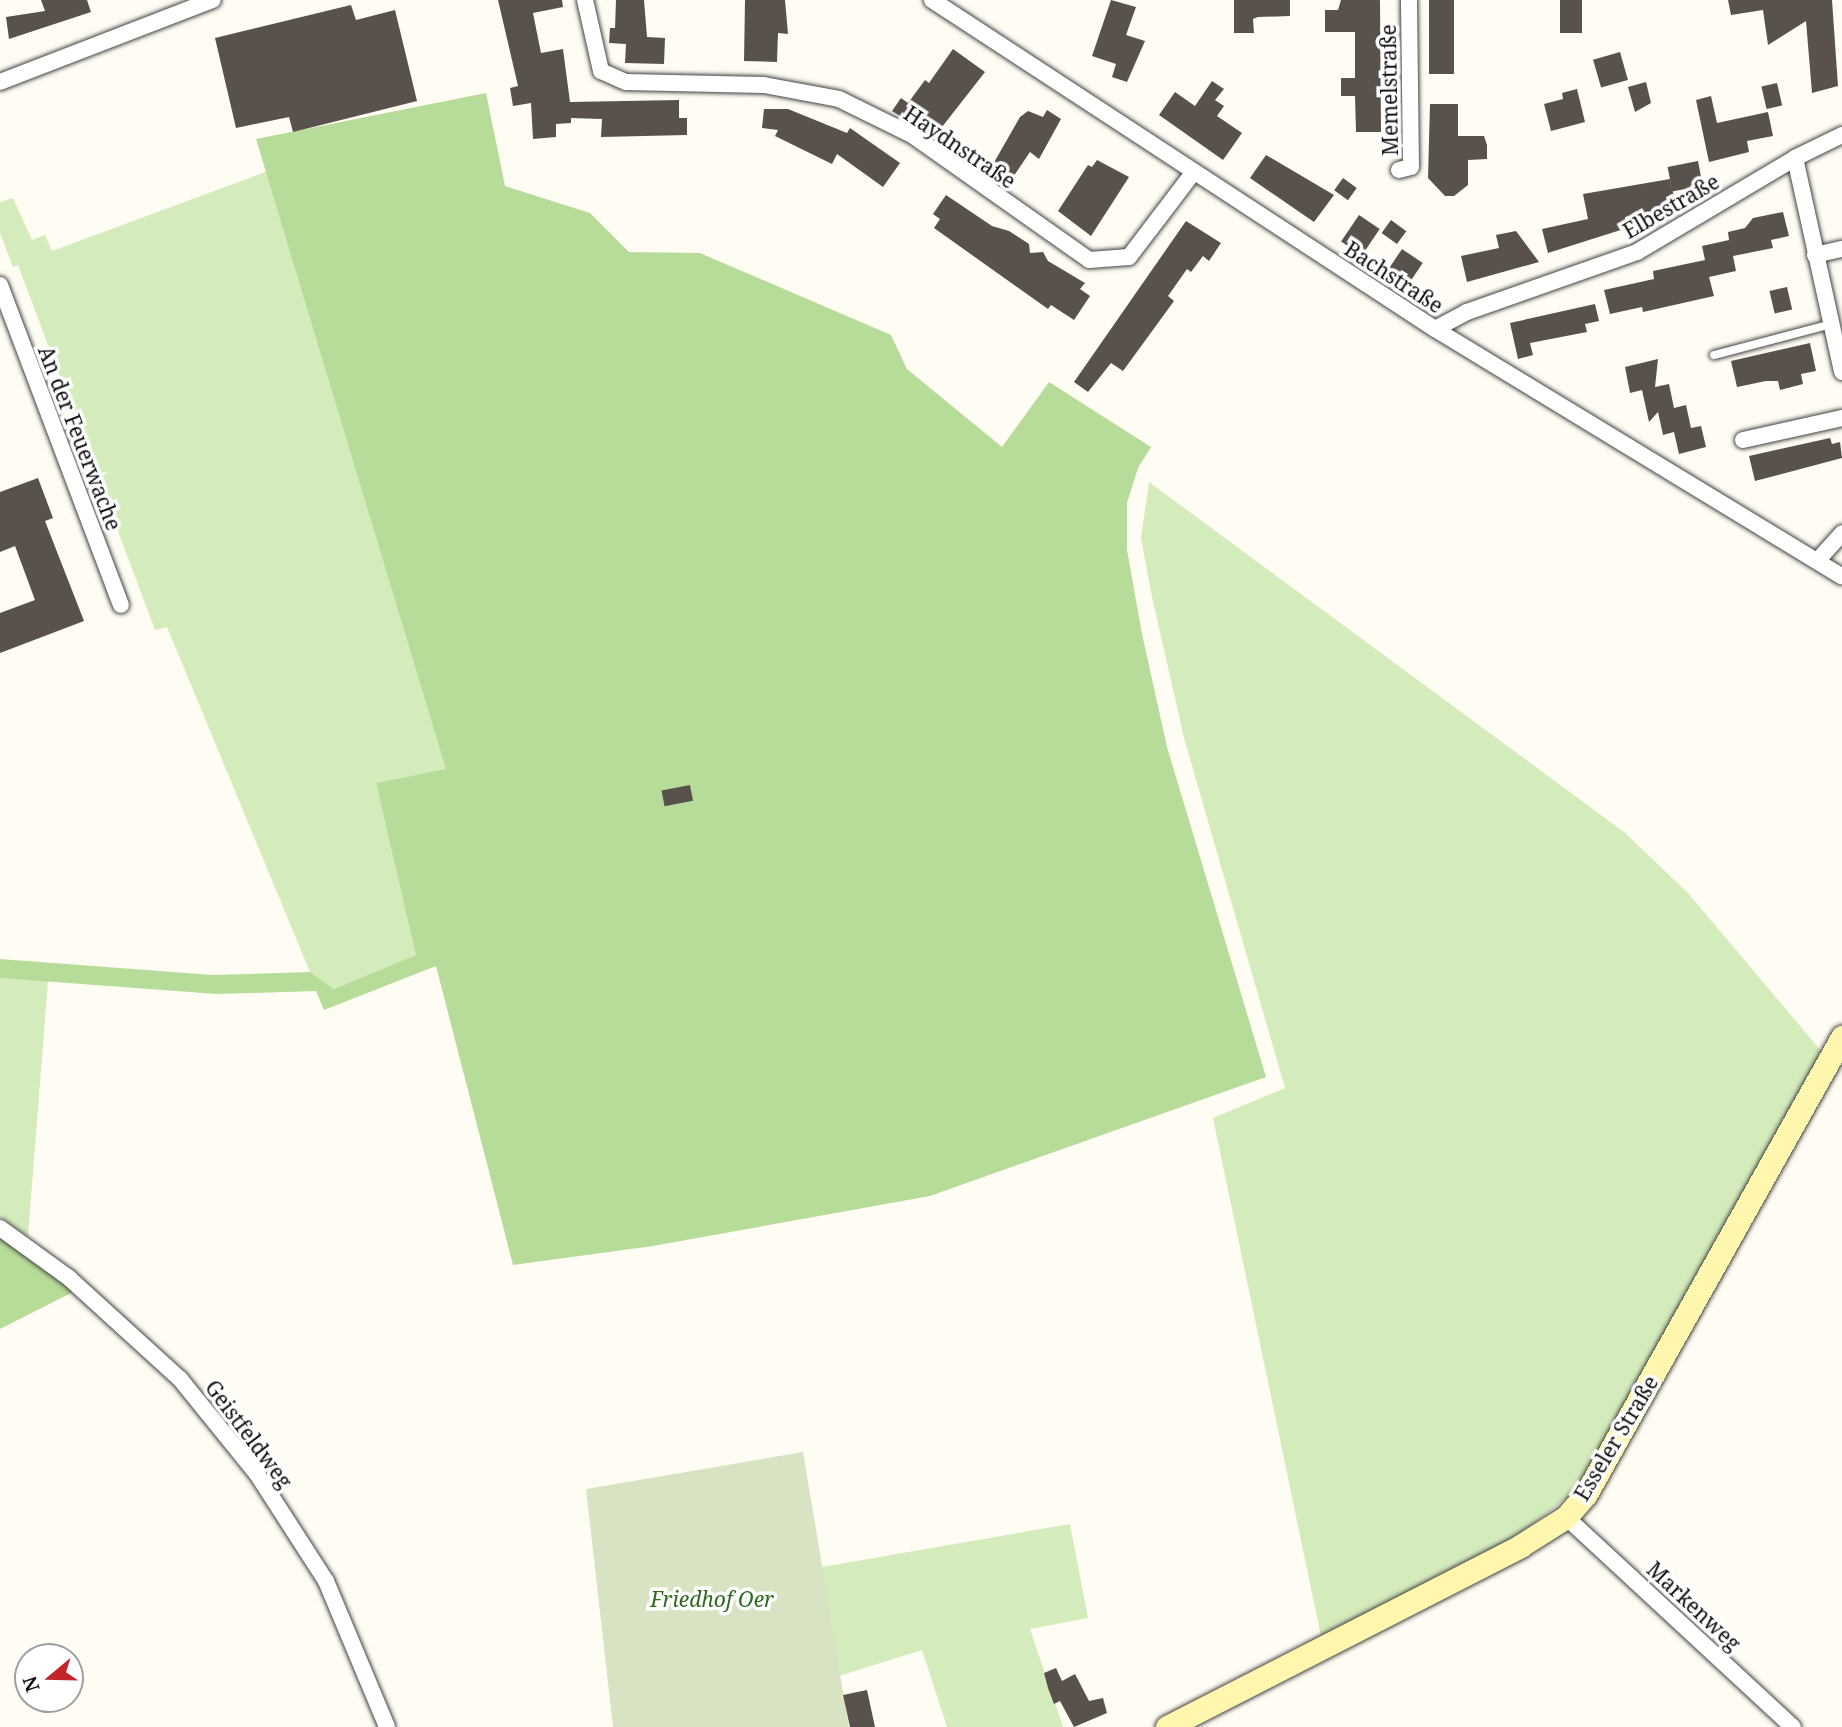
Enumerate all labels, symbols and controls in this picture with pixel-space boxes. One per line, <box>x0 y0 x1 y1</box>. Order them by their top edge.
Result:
street label: Memelstraße <box>1375 24 1403 156</box>
street label: Haydnstraße <box>899 100 1021 194</box>
street label: Elbestraße <box>1618 168 1724 244</box>
street label: Bachstraße <box>1340 236 1448 318</box>
street label: An der Feuerwache <box>33 342 127 534</box>
street label: Esseler Straße <box>1569 1371 1663 1505</box>
street label: Geistfeldweg <box>200 1375 298 1493</box>
street label: Markenweg <box>1642 1556 1746 1656</box>
park label: Friedhof Oer <box>650 1586 774 1612</box>
north arrow <box>14 1643 84 1713</box>
text: N <box>16 1673 46 1696</box>

